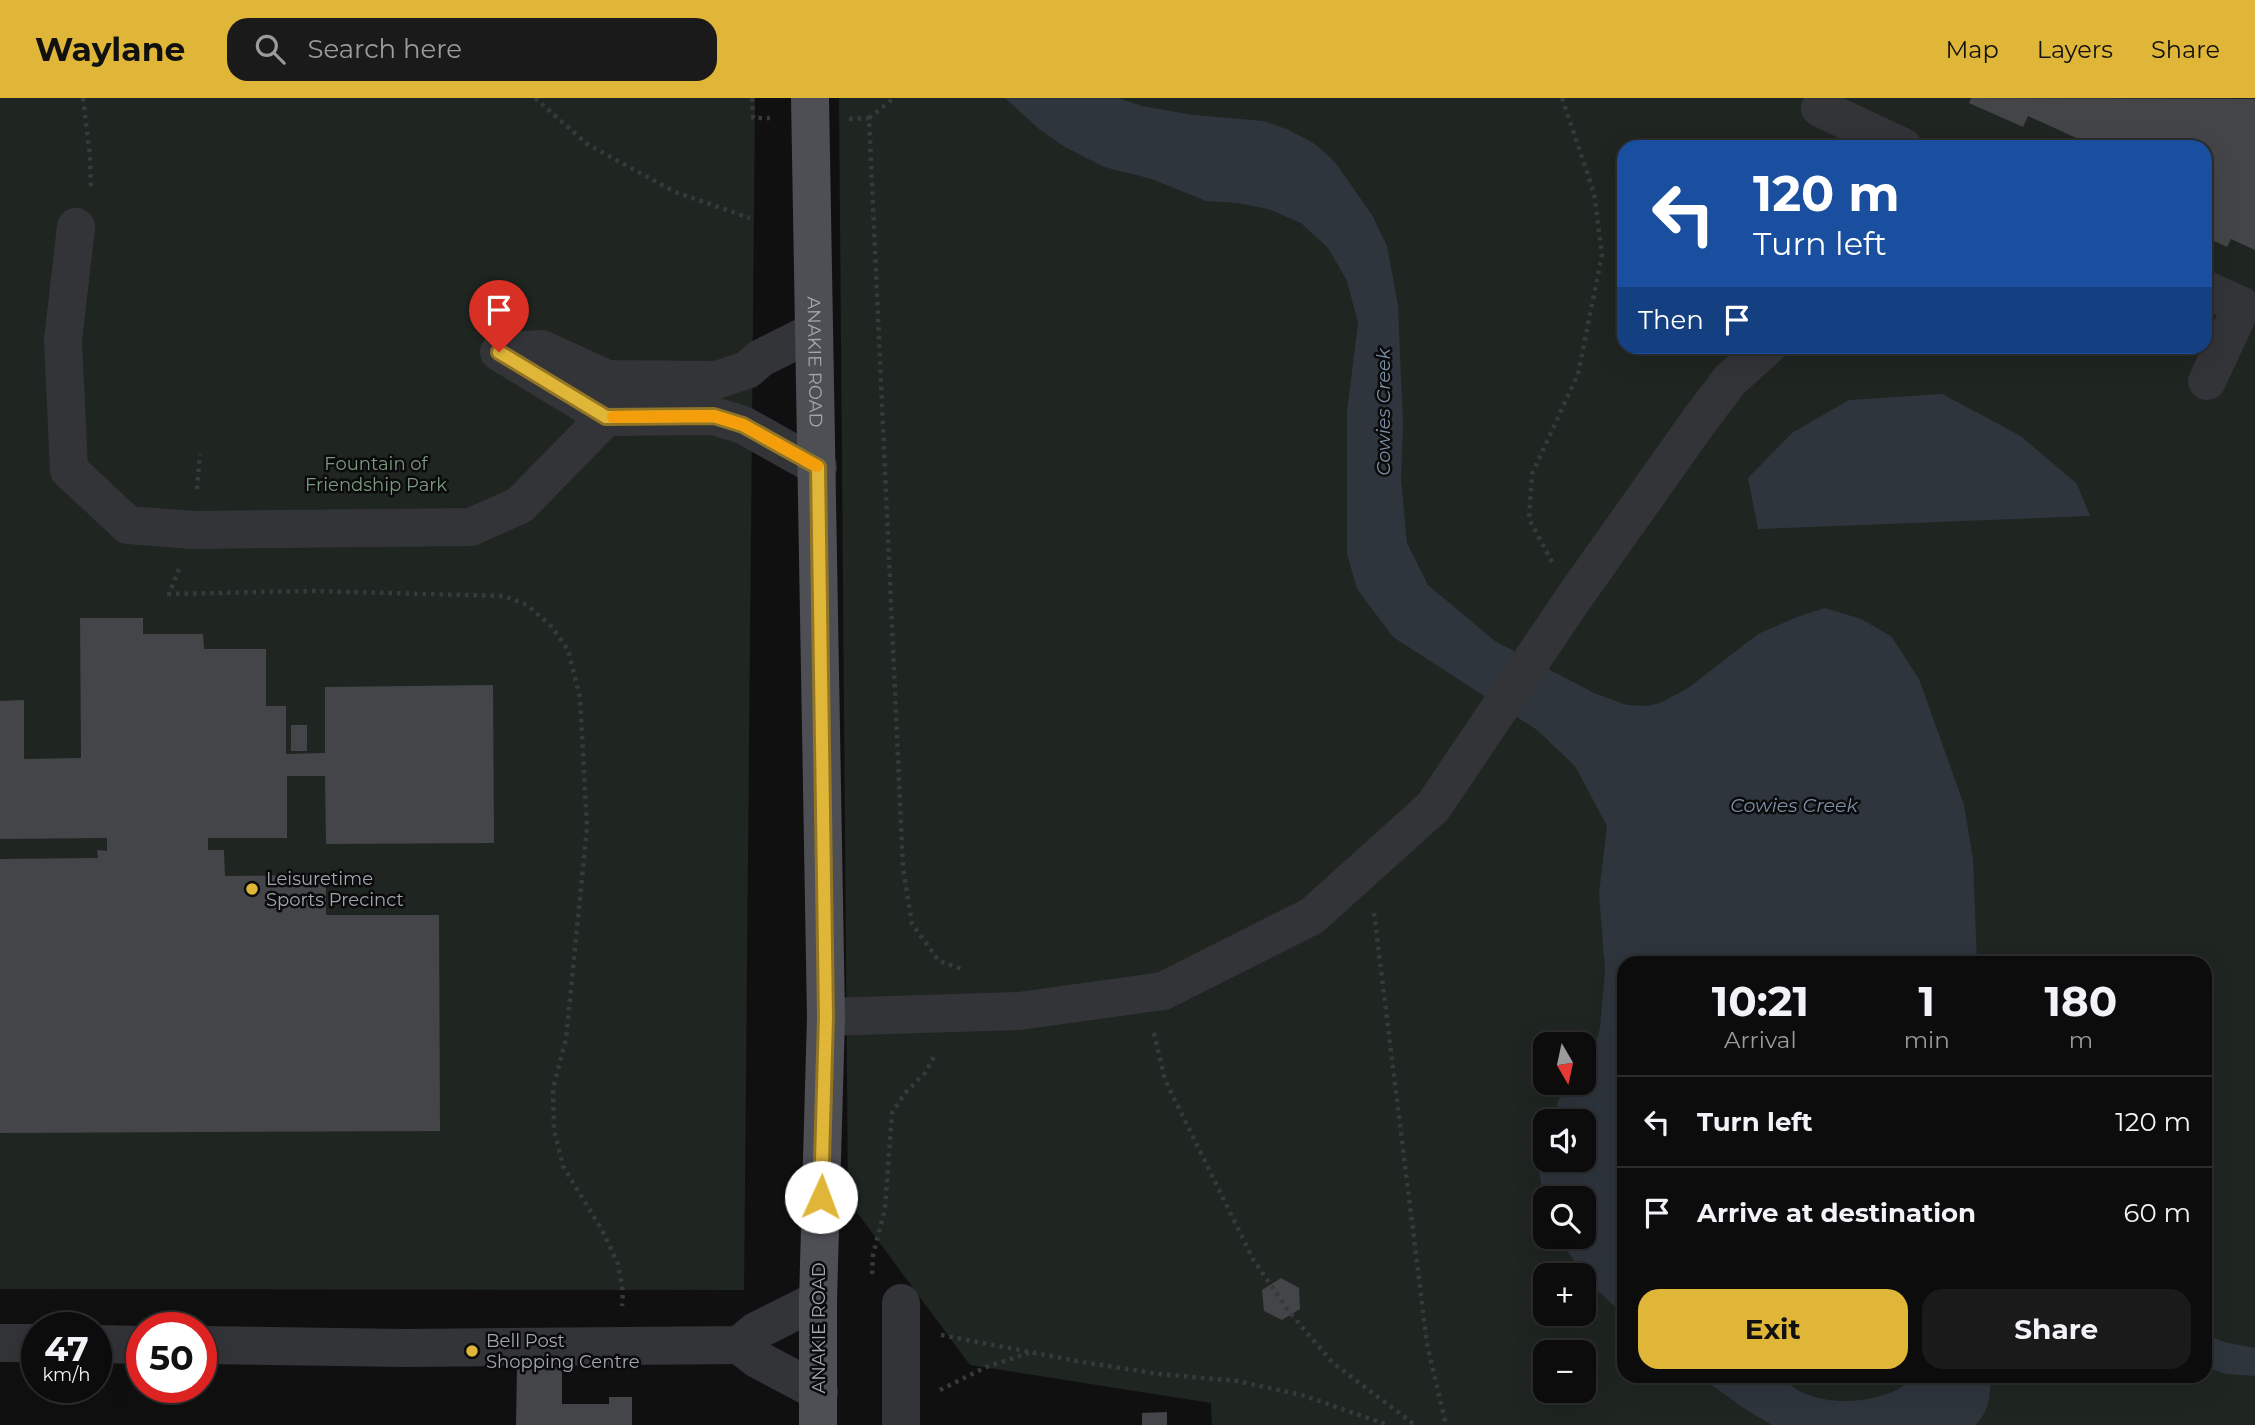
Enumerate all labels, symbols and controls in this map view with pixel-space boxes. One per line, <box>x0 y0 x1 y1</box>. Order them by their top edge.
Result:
search box <box>227 18 717 81</box>
text: Waylane <box>35 29 185 69</box>
icon: search <box>251 30 289 68</box>
text: Search here <box>307 33 462 65</box>
text: Map <box>1945 35 1999 64</box>
text: Layers <box>2037 35 2113 64</box>
text: Share <box>2151 35 2220 64</box>
text: 120 m <box>1753 164 1900 223</box>
icon: left <box>1638 168 1729 259</box>
text: Turn left <box>1753 224 1887 263</box>
pin <box>469 280 529 352</box>
icon: arrive <box>480 291 518 329</box>
street label: ANAKIE ROAD <box>802 296 827 428</box>
icon: arrive <box>1718 301 1756 339</box>
text: Then <box>1638 304 1704 336</box>
water label: Cowies Creek <box>1372 347 1395 476</box>
park label: Fountain of Friendship Park <box>305 453 447 496</box>
water label: Cowies Creek <box>1730 794 1859 817</box>
place label: Leisuretime Sports Precinct <box>266 868 404 911</box>
marker: Leisuretime Sports Precinct <box>244 881 260 897</box>
text: 10:21 <box>1712 975 1809 1027</box>
text: 1 <box>1919 975 1935 1027</box>
text: 180 <box>2045 975 2117 1027</box>
text: Arrival <box>1724 1026 1797 1054</box>
text: min <box>1904 1026 1950 1054</box>
text: m <box>2069 1026 2093 1054</box>
north arrow <box>1533 1032 1596 1096</box>
map controls <box>1533 1032 1596 1403</box>
icon: left <box>1638 1103 1676 1141</box>
text: Turn left <box>1697 1106 1813 1138</box>
text: 120 m <box>2115 1106 2191 1138</box>
button: sound <box>1533 1109 1596 1172</box>
position arrow <box>784 1160 858 1234</box>
button: search <box>1533 1186 1596 1249</box>
icon: arrive <box>1638 1194 1676 1232</box>
text: Arrive at destination <box>1697 1197 1976 1229</box>
text: 60 m <box>2124 1197 2191 1229</box>
street label: ANAKIE ROAD <box>808 1262 830 1394</box>
button: + <box>1533 1263 1596 1326</box>
button: Exit <box>1638 1289 1908 1369</box>
button: Share <box>1922 1289 2191 1369</box>
speed limit sign: 50 <box>126 1312 217 1403</box>
text: 47 <box>44 1327 89 1370</box>
place label: Bell Post Shopping Centre <box>486 1330 640 1373</box>
button: − <box>1533 1340 1596 1403</box>
marker: Bell Post Shopping Centre <box>464 1343 480 1359</box>
text: km/h <box>42 1364 91 1386</box>

